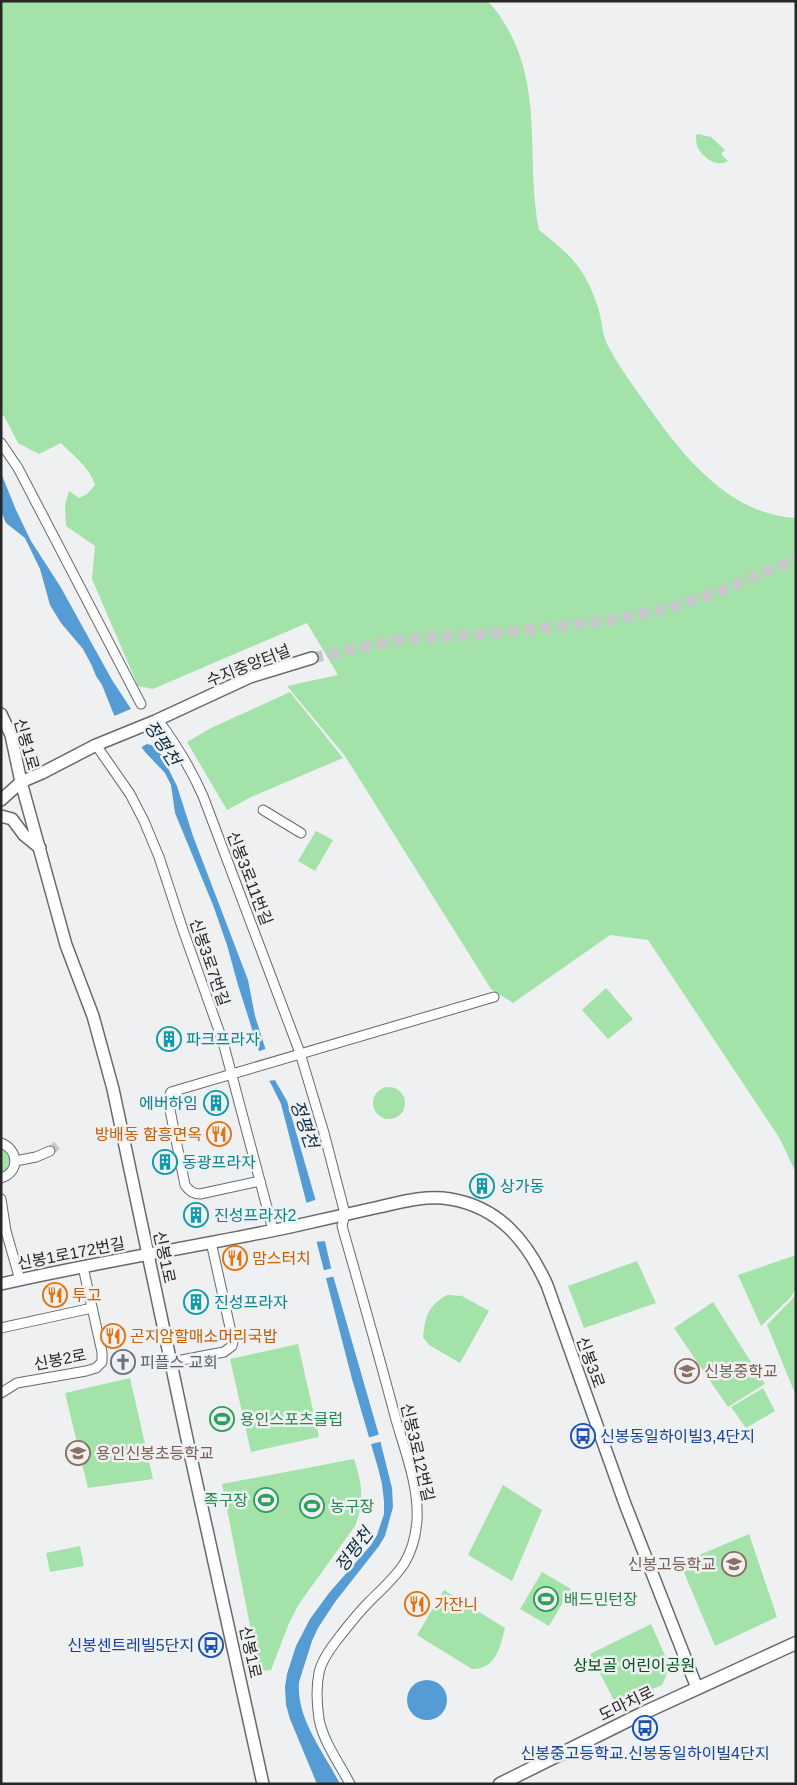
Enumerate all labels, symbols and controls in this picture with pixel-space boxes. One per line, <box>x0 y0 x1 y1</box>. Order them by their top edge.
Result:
street label: 수지중앙터널 <box>204 642 292 689</box>
street label: 신봉1로 <box>11 716 42 772</box>
water label: 정평천 <box>140 717 185 771</box>
street label: 신봉3로11번길 <box>224 829 275 927</box>
street label: 신봉3로7번길 <box>187 916 232 1008</box>
building icon: 파크프라자 <box>156 1026 182 1052</box>
place label: 파크프라자 <box>186 1031 260 1048</box>
building icon: 에버하임 <box>203 1090 229 1116</box>
place label: 에버하임 <box>139 1095 198 1112</box>
water label: 정평천 <box>286 1097 322 1153</box>
restaurant icon: 방배동 함흥면옥 <box>206 1121 232 1147</box>
place label: 방배동 함흥면옥 <box>95 1126 202 1143</box>
building icon: 동광프라자 <box>152 1149 178 1175</box>
place label: 동광프라자 <box>182 1154 256 1171</box>
building icon: 상가동 <box>469 1173 495 1199</box>
place label: 상가동 <box>500 1178 544 1195</box>
building icon: 진성프라자2 <box>183 1202 209 1228</box>
place label: 진성프라자2 <box>214 1207 297 1224</box>
street label: 신봉1로 <box>151 1229 178 1285</box>
street label: 신봉1로172번길 <box>16 1235 126 1272</box>
restaurant icon: 맘스터치 <box>222 1245 248 1271</box>
place label: 맘스터치 <box>252 1250 311 1267</box>
restaurant icon: 투고 <box>42 1282 68 1308</box>
place label: 투고 <box>72 1287 101 1304</box>
building icon: 진성프라자 <box>183 1289 209 1315</box>
place label: 진성프라자 <box>214 1294 288 1311</box>
restaurant icon: 곤지암할매소머리국밥 <box>100 1323 126 1349</box>
place label: 곤지암할매소머리국밥 <box>130 1328 277 1345</box>
street label: 신봉3로 <box>573 1334 608 1390</box>
street label: 신봉2로 <box>32 1346 88 1373</box>
church icon: 피플스 교회 <box>110 1349 136 1375</box>
place label: 피플스 교회 <box>140 1354 218 1371</box>
school or university icon: 신봉중학교 <box>674 1358 700 1384</box>
place label: 신봉중학교 <box>704 1363 778 1380</box>
street label: 신봉3로12번길 <box>398 1401 437 1503</box>
sports icon: 용인스포츠클럽 <box>209 1406 235 1432</box>
place label: 용인스포츠클럽 <box>240 1411 343 1428</box>
bus stop icon: 신봉동일하이빌3,4단지 <box>570 1423 596 1449</box>
place label: 신봉동일하이빌3,4단지 <box>600 1428 755 1445</box>
school or university icon: 용인신봉초등학교 <box>65 1440 91 1466</box>
place label: 용인신봉초등학교 <box>96 1445 214 1462</box>
sports icon: 족구장 <box>253 1487 279 1513</box>
place label: 족구장 <box>204 1492 248 1509</box>
sports icon: 농구장 <box>299 1493 325 1519</box>
place label: 농구장 <box>330 1498 374 1515</box>
water label: 정평천 <box>331 1522 378 1576</box>
school or university icon: 신봉고등학교 <box>721 1551 747 1577</box>
place label: 신봉고등학교 <box>628 1556 716 1573</box>
sports icon: 배드민턴장 <box>533 1586 559 1612</box>
restaurant icon: 가잔니 <box>404 1591 430 1617</box>
place label: 배드민턴장 <box>564 1591 638 1608</box>
place label: 가잔니 <box>434 1596 478 1613</box>
street label: 신봉1로 <box>237 1624 264 1680</box>
bus stop icon: 신봉센트레빌5단지 <box>198 1632 224 1658</box>
place label: 신봉센트레빌5단지 <box>67 1637 194 1654</box>
park label: 상보골 어린이공원 <box>573 1657 695 1674</box>
street label: 도마치로 <box>596 1683 657 1724</box>
bus stop icon: 신봉중고등학교.신봉동일하이빌4단지 <box>632 1715 658 1741</box>
place label: 신봉중고등학교.신봉동일하이빌4단지 <box>521 1745 769 1762</box>

